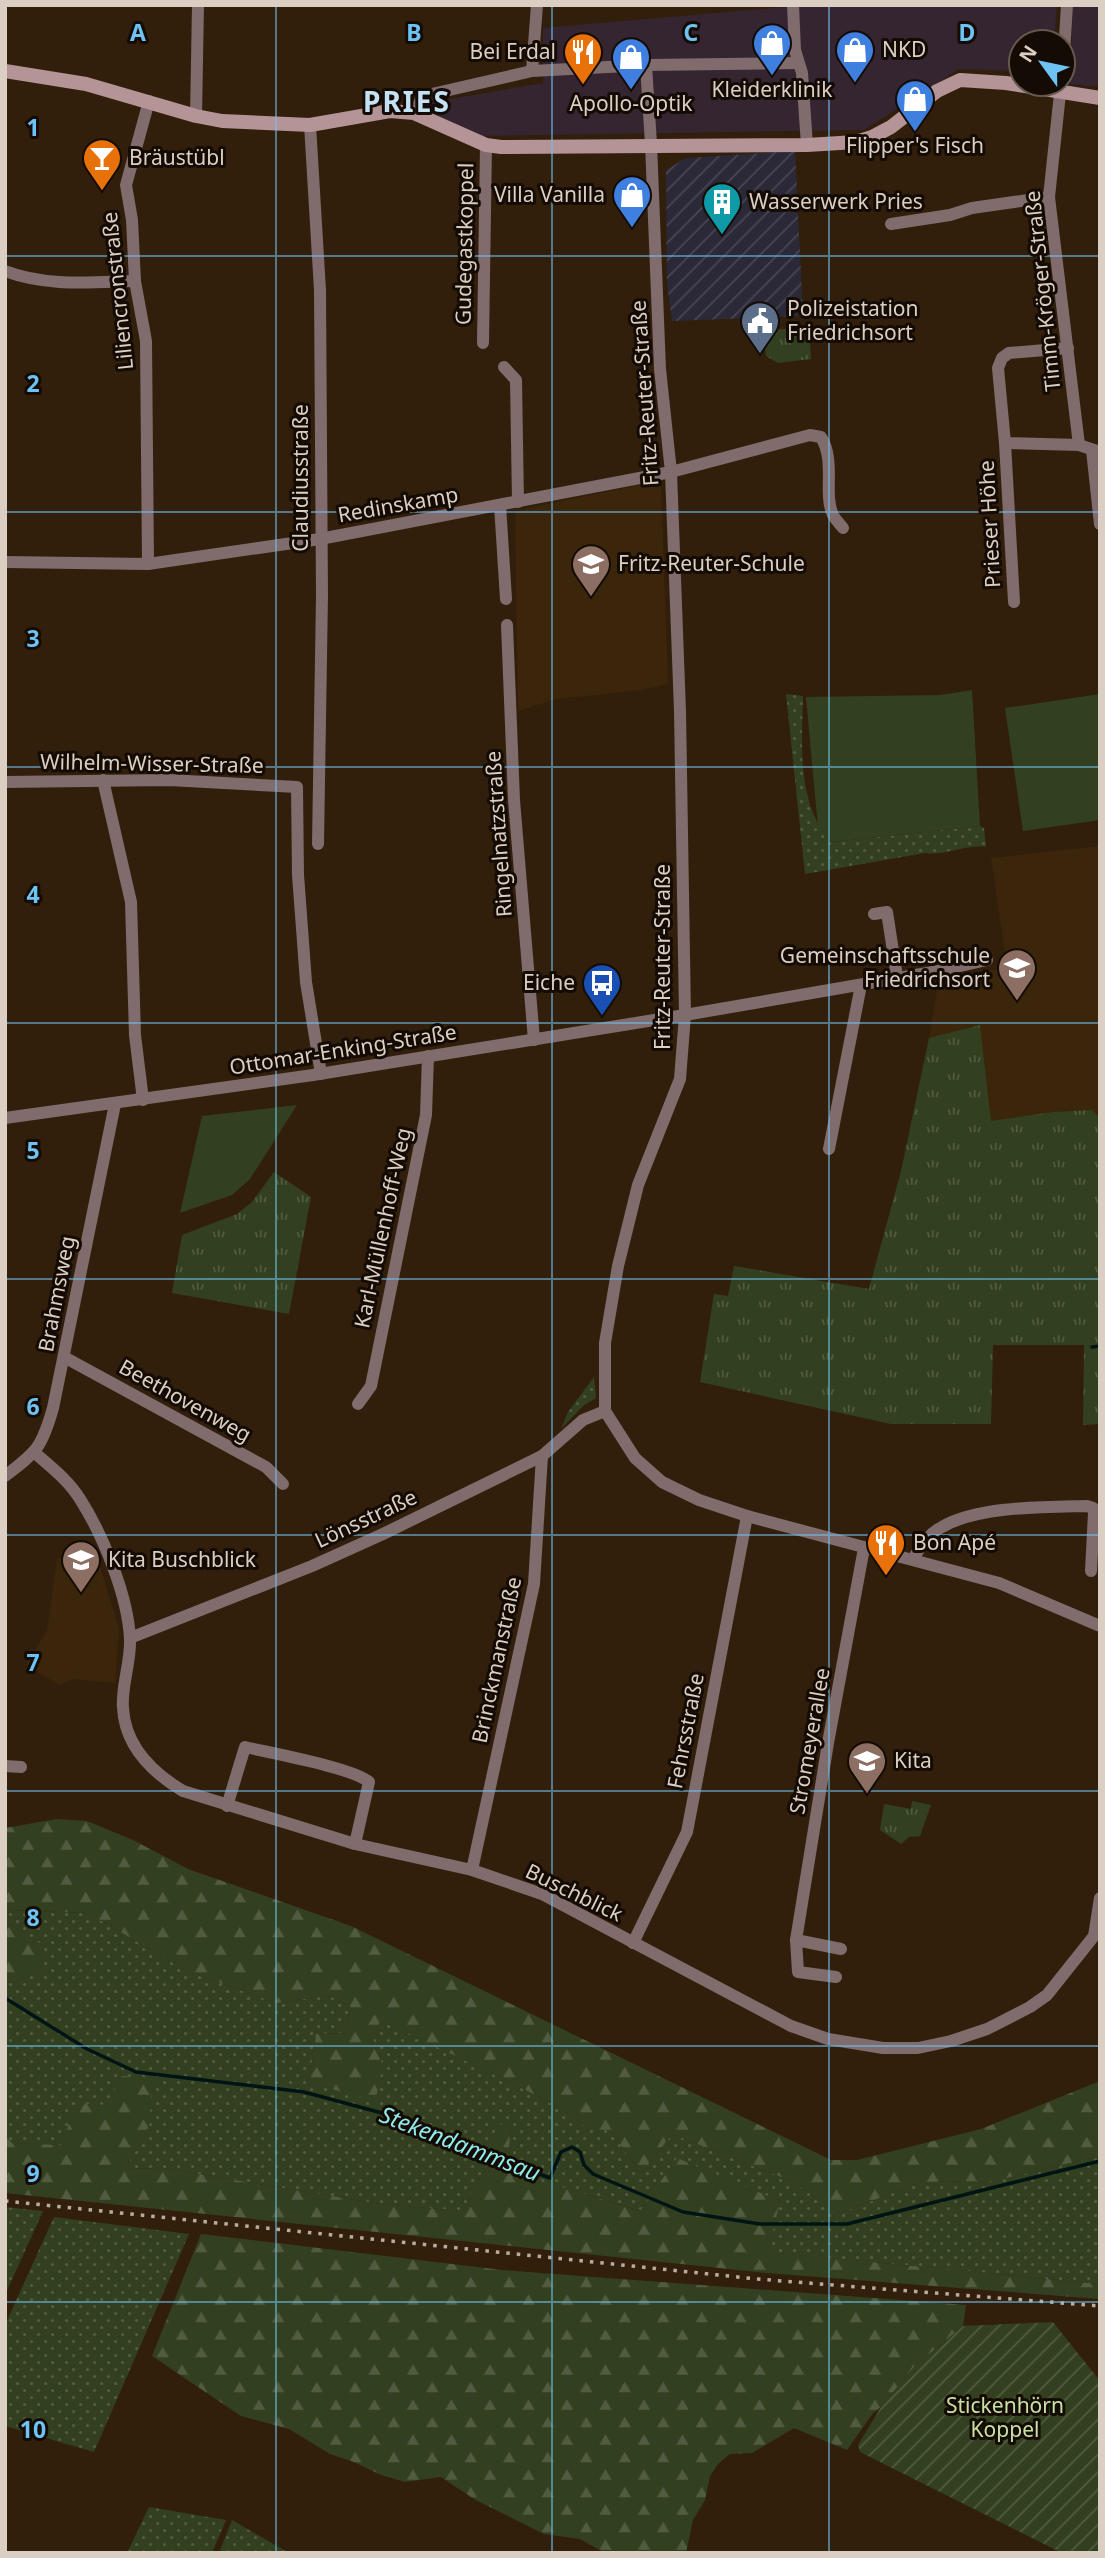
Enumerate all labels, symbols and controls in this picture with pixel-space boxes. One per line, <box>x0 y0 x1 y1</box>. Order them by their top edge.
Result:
text: A <box>130 16 146 48</box>
text: B <box>406 16 422 48</box>
text: C <box>684 16 699 48</box>
text: D <box>959 16 975 48</box>
shop icon: Kleiderklinik <box>751 22 793 77</box>
north arrow <box>1007 28 1077 98</box>
shop icon: NKD <box>834 29 876 84</box>
restaurant icon: Bei Erdal <box>562 31 604 86</box>
place label: NKD <box>882 35 926 63</box>
shop icon: Apollo-Optik <box>610 36 652 91</box>
place label: Bei Erdal <box>470 37 556 65</box>
text: N <box>1013 40 1043 67</box>
place label: Kleiderklinik <box>712 75 833 103</box>
shop icon: Flipper's Fisch <box>894 78 936 133</box>
district label: PRIES <box>363 82 451 120</box>
place label: Apollo-Optik <box>570 89 693 117</box>
text: 1 <box>26 111 40 143</box>
place label: Flipper's Fisch <box>846 131 984 159</box>
bar icon: Bräustübl <box>81 137 123 192</box>
place label: Bräustübl <box>129 143 225 171</box>
street label: Gudegastkoppel <box>449 163 479 325</box>
shop icon: Villa Vanilla <box>611 174 653 229</box>
place label: Villa Vanilla <box>494 180 605 208</box>
building icon: Wasserwerk Pries <box>701 181 743 236</box>
place label: Wasserwerk Pries <box>749 187 923 215</box>
street label: Timm-Kröger-Straße <box>1018 189 1066 393</box>
street label: Liliencronstraße <box>95 211 139 372</box>
place label: Polizeistation Friedrichsort <box>787 294 918 346</box>
street label: Fritz-Reuter-Straße <box>624 299 664 487</box>
public building icon: Polizeistation Friedrichsort <box>739 300 781 355</box>
text: 2 <box>26 367 40 399</box>
street label: Claudiusstraße <box>286 404 314 552</box>
street label: Prieser Höhe <box>972 460 1006 589</box>
street label: Redinskamp <box>335 480 460 528</box>
school or university icon: Fritz-Reuter-Schule <box>570 543 612 598</box>
place label: Fritz-Reuter-Schule <box>618 549 805 577</box>
text: 3 <box>26 622 40 654</box>
street label: Wilhelm-Wisser-Straße <box>40 747 264 779</box>
street label: Ringelnatzstraße <box>478 750 518 918</box>
street label: Fritz-Reuter-Straße <box>648 864 676 1050</box>
text: 4 <box>26 878 40 910</box>
place label: Gemeinschaftsschule Friedrichsort <box>780 941 990 993</box>
school or university icon: Gemeinschaftsschule Friedrichsort <box>996 947 1038 1002</box>
bus stop icon: Eiche <box>581 962 623 1017</box>
place label: Eiche <box>523 968 575 996</box>
street label: Ottomar-Enking-Straße <box>227 1017 458 1081</box>
street label: Karl-Müllenhoff-Weg <box>347 1125 417 1331</box>
text: 5 <box>26 1134 40 1166</box>
street label: Brahmsweg <box>31 1233 81 1354</box>
street label: Beethovenweg <box>114 1352 257 1448</box>
text: 6 <box>26 1390 40 1422</box>
street label: Lönsstraße <box>310 1482 421 1554</box>
restaurant icon: Bon Apé <box>865 1522 907 1577</box>
place label: Bon Apé <box>913 1528 996 1556</box>
school or university icon: Kita Buschblick <box>60 1539 102 1594</box>
place label: Kita Buschblick <box>108 1545 257 1573</box>
street label: Brinckmanstraße <box>465 1574 527 1745</box>
text: 7 <box>26 1646 40 1678</box>
street label: Stromeyerallee <box>782 1665 836 1816</box>
street label: Fehrsstraße <box>660 1671 710 1791</box>
school or university icon: Kita <box>846 1740 888 1795</box>
place label: Kita <box>894 1746 932 1774</box>
street label: Buschblick <box>521 1857 628 1928</box>
text: 8 <box>26 1901 40 1933</box>
water label: Stekendammsau <box>376 2098 545 2188</box>
text: 9 <box>26 2157 40 2189</box>
park label: Stickenhörn Koppel <box>946 2391 1064 2443</box>
text: 10 <box>20 2413 46 2445</box>

